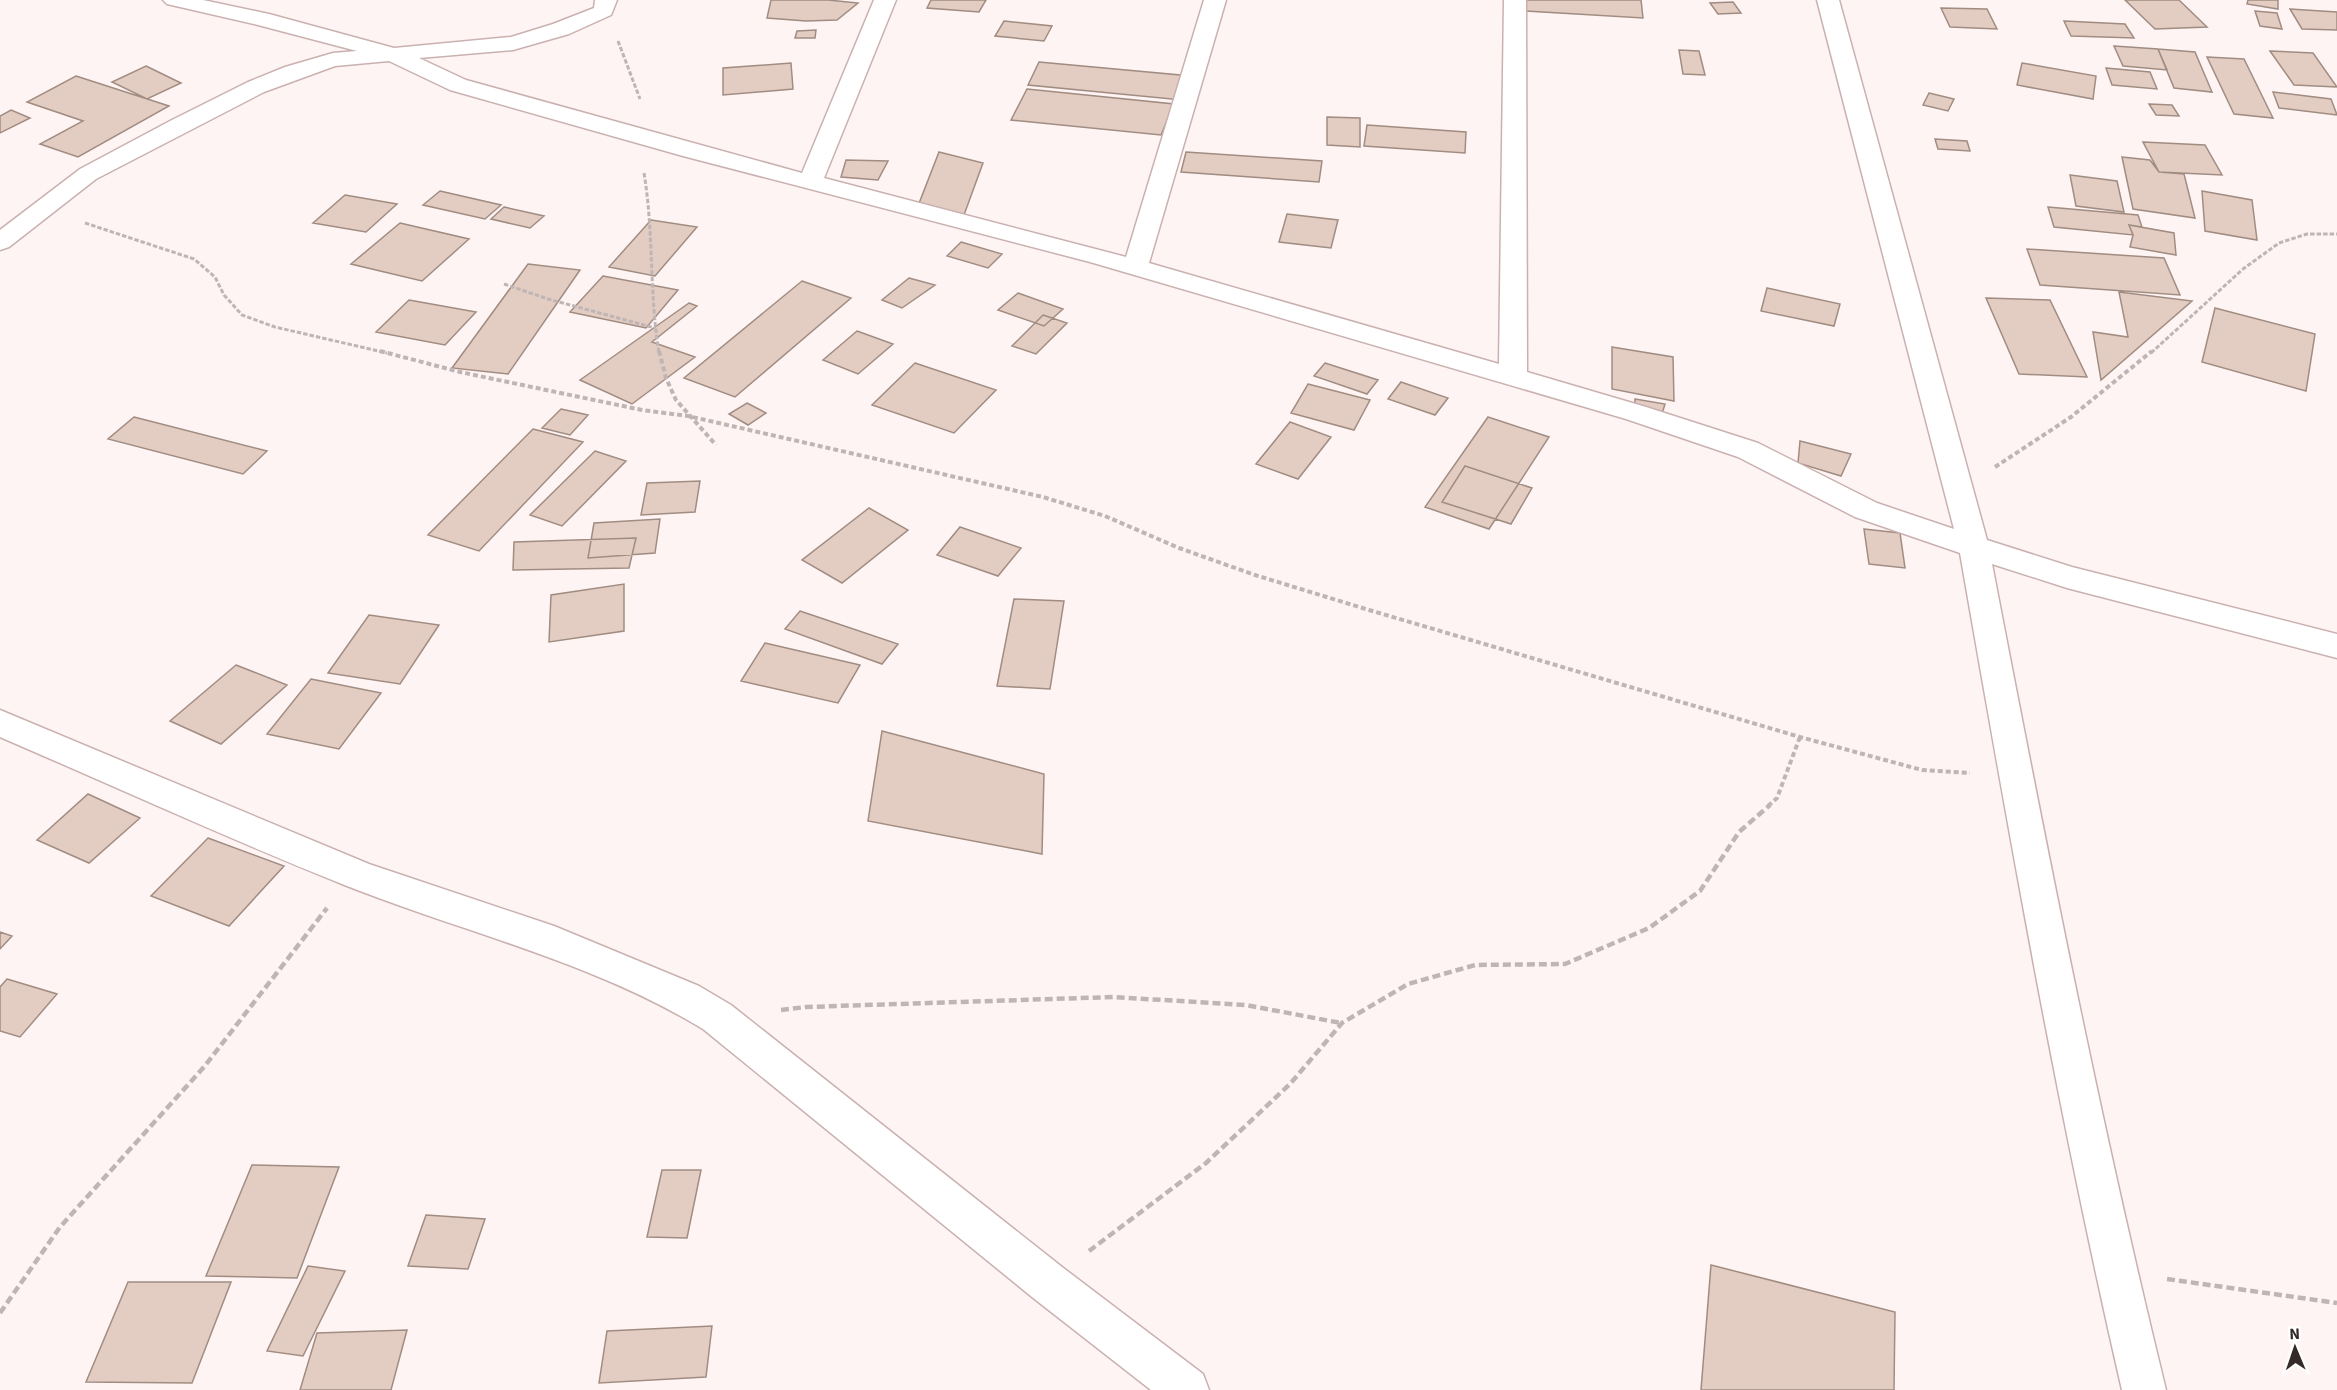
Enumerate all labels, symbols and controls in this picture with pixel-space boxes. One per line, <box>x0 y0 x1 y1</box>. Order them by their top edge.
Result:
north arrow <box>2265 1318 2325 1378</box>
text: N <box>2289 1323 2300 1345</box>

